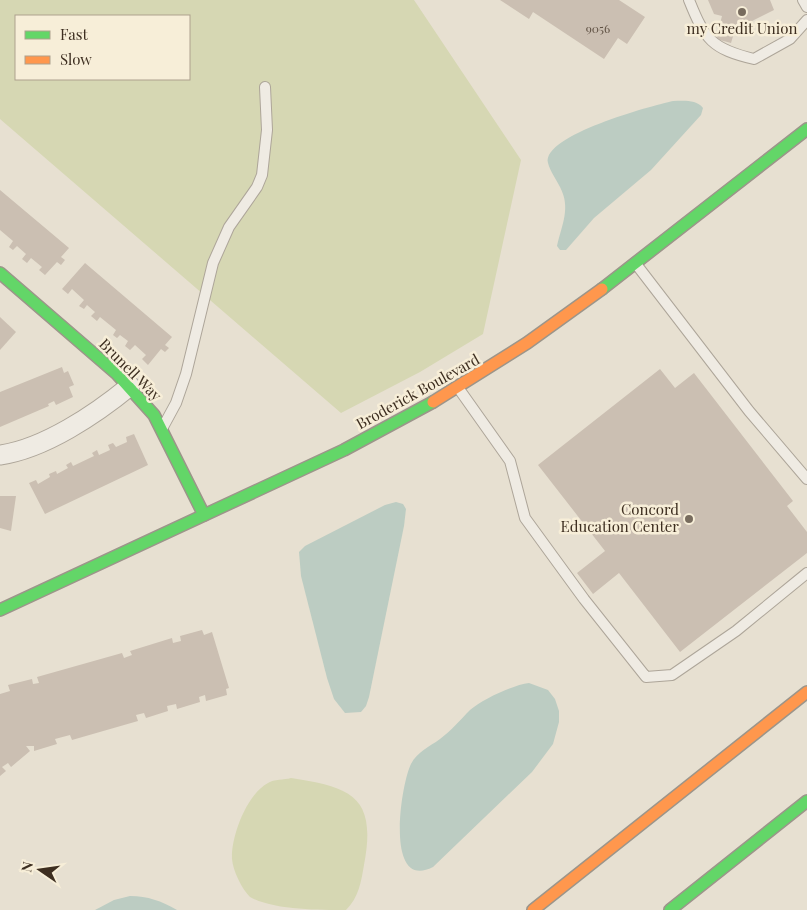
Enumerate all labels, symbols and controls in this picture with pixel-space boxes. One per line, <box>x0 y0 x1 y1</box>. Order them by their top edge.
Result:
marker: my Credit Union <box>736 6 748 18</box>
legend <box>15 15 190 80</box>
place label: my Credit Union <box>687 18 797 38</box>
house number: 9056 <box>586 20 610 36</box>
text: Fast <box>60 24 89 44</box>
text: Slow <box>60 49 92 69</box>
street label: Brunell Way <box>95 334 167 405</box>
street label: Broderick Boulevard <box>352 349 483 433</box>
place label: Concord Education Center <box>561 499 679 536</box>
marker: Concord Education Center <box>683 513 695 525</box>
north arrow <box>15 845 65 895</box>
text: N <box>16 860 37 874</box>

